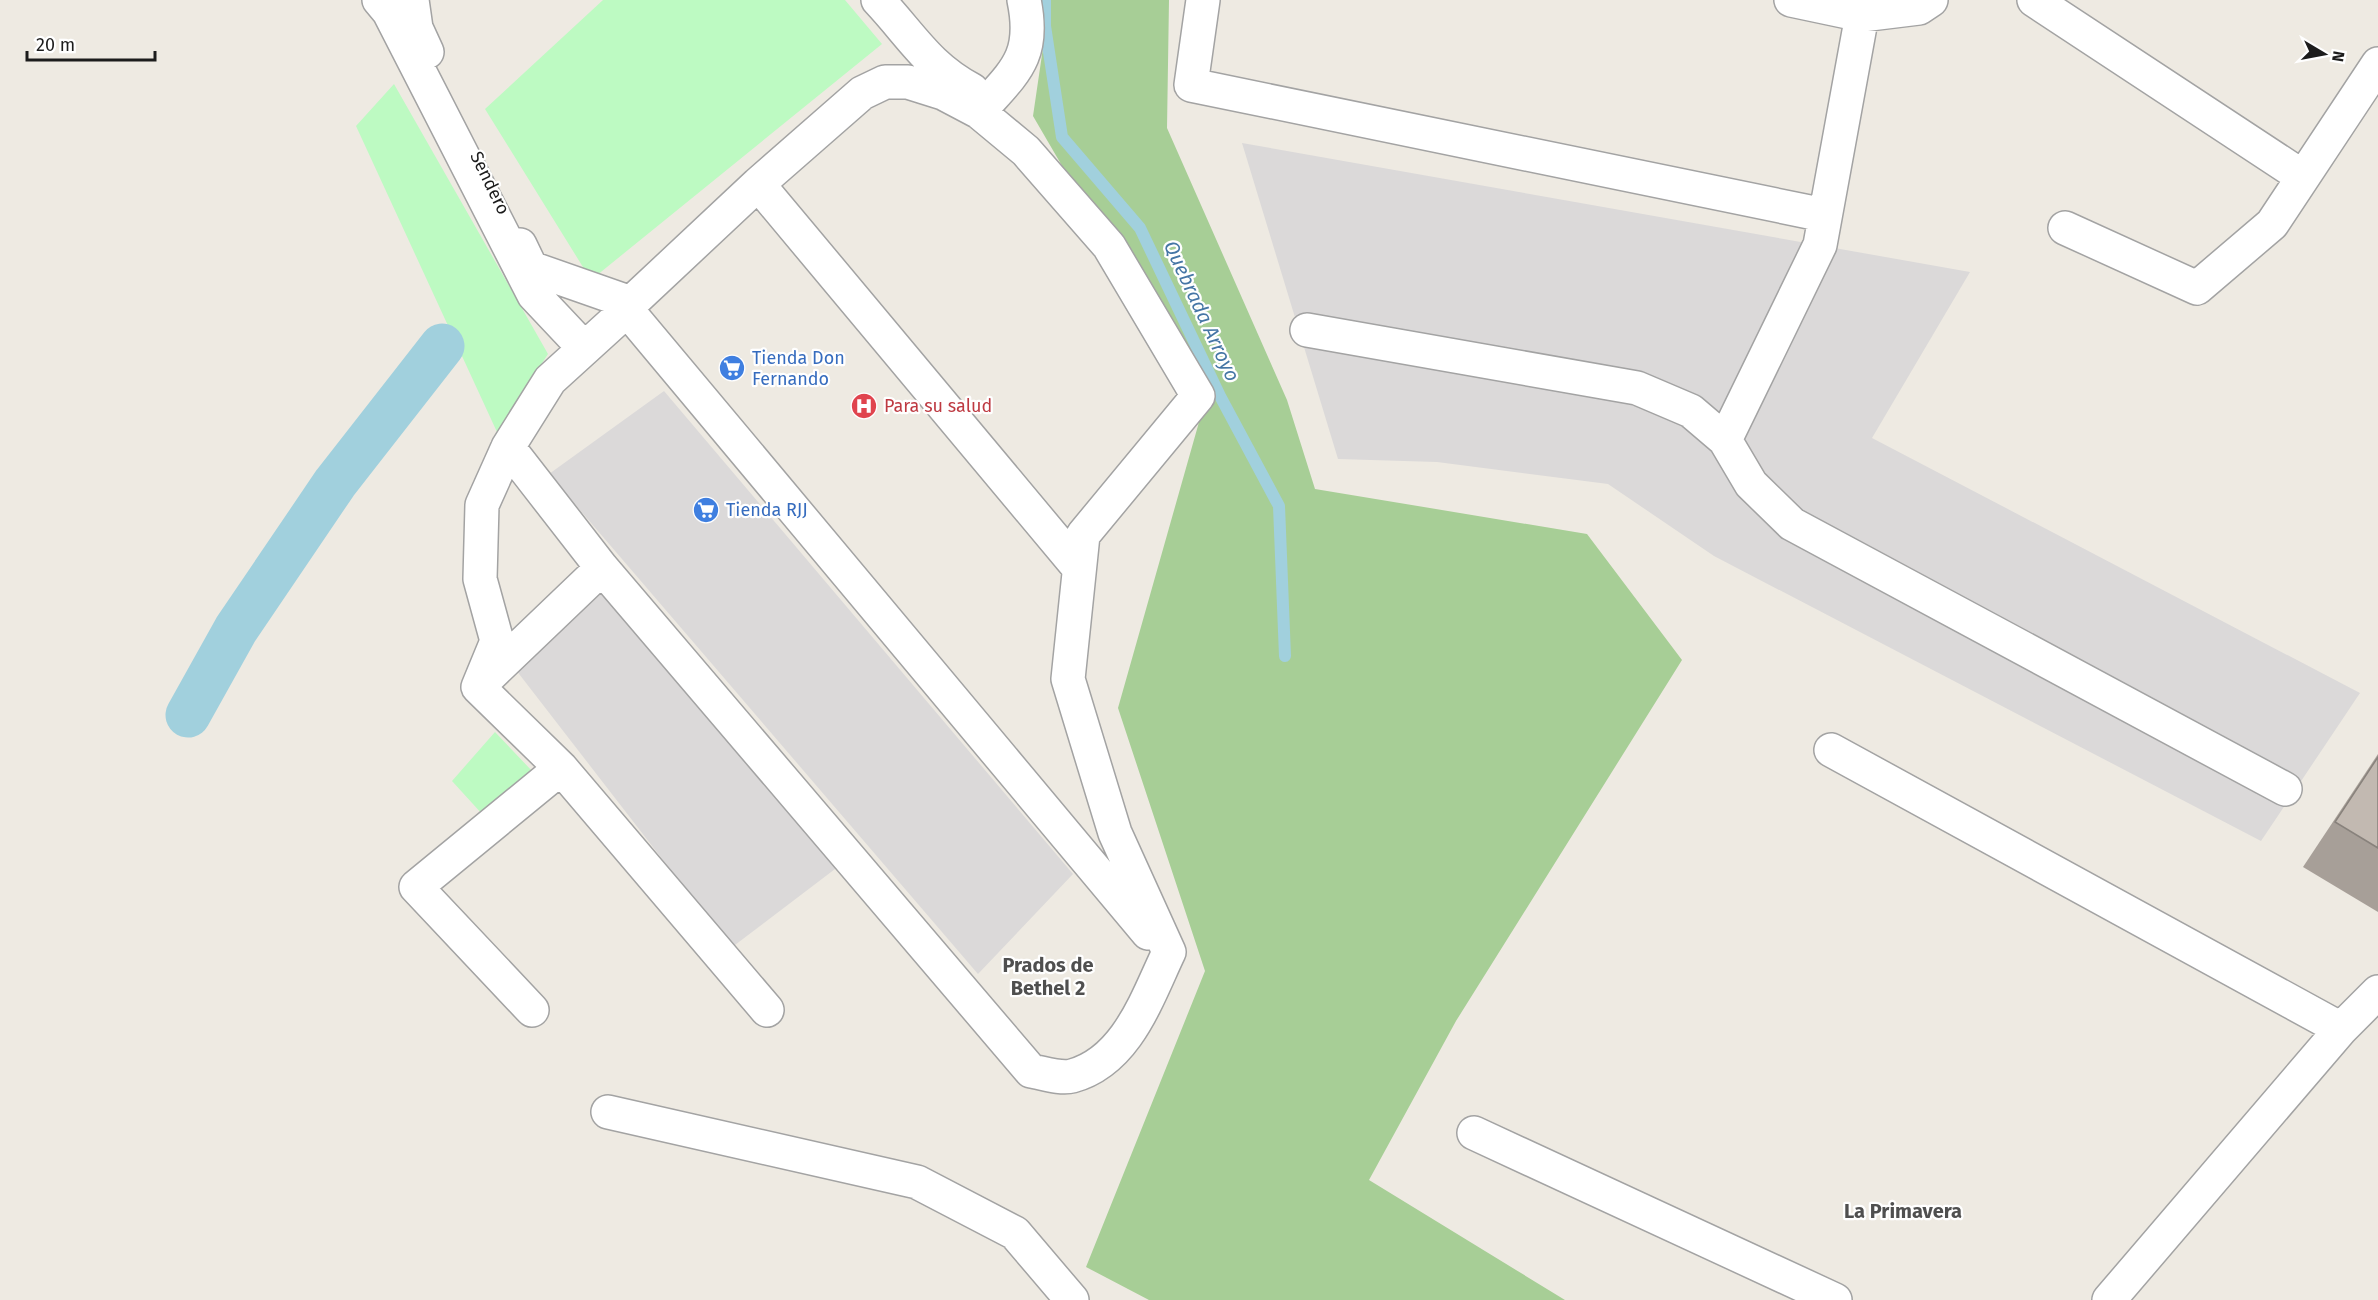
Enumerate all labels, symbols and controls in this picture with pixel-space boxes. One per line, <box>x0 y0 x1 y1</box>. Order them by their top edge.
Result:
scale bar <box>27 24 154 62</box>
north arrow <box>2294 24 2354 84</box>
text: 20 m <box>36 34 75 56</box>
text: N <box>2328 50 2349 63</box>
street label: Sendero <box>465 148 515 218</box>
water label: Quebrada Arroyo <box>1159 237 1245 385</box>
place label: Tienda Don Fernando <box>752 347 845 390</box>
supermarket icon: Tienda Don Fernando <box>717 353 747 383</box>
hospital icon: Para su salud <box>849 391 879 421</box>
place label: Para su salud <box>884 395 992 417</box>
supermarket icon: Tienda RJJ <box>691 495 721 525</box>
place label: Tienda RJJ <box>726 499 808 521</box>
district label: Prados de Bethel 2 <box>1003 953 1094 1000</box>
district label: La Primavera <box>1844 1199 1962 1223</box>

